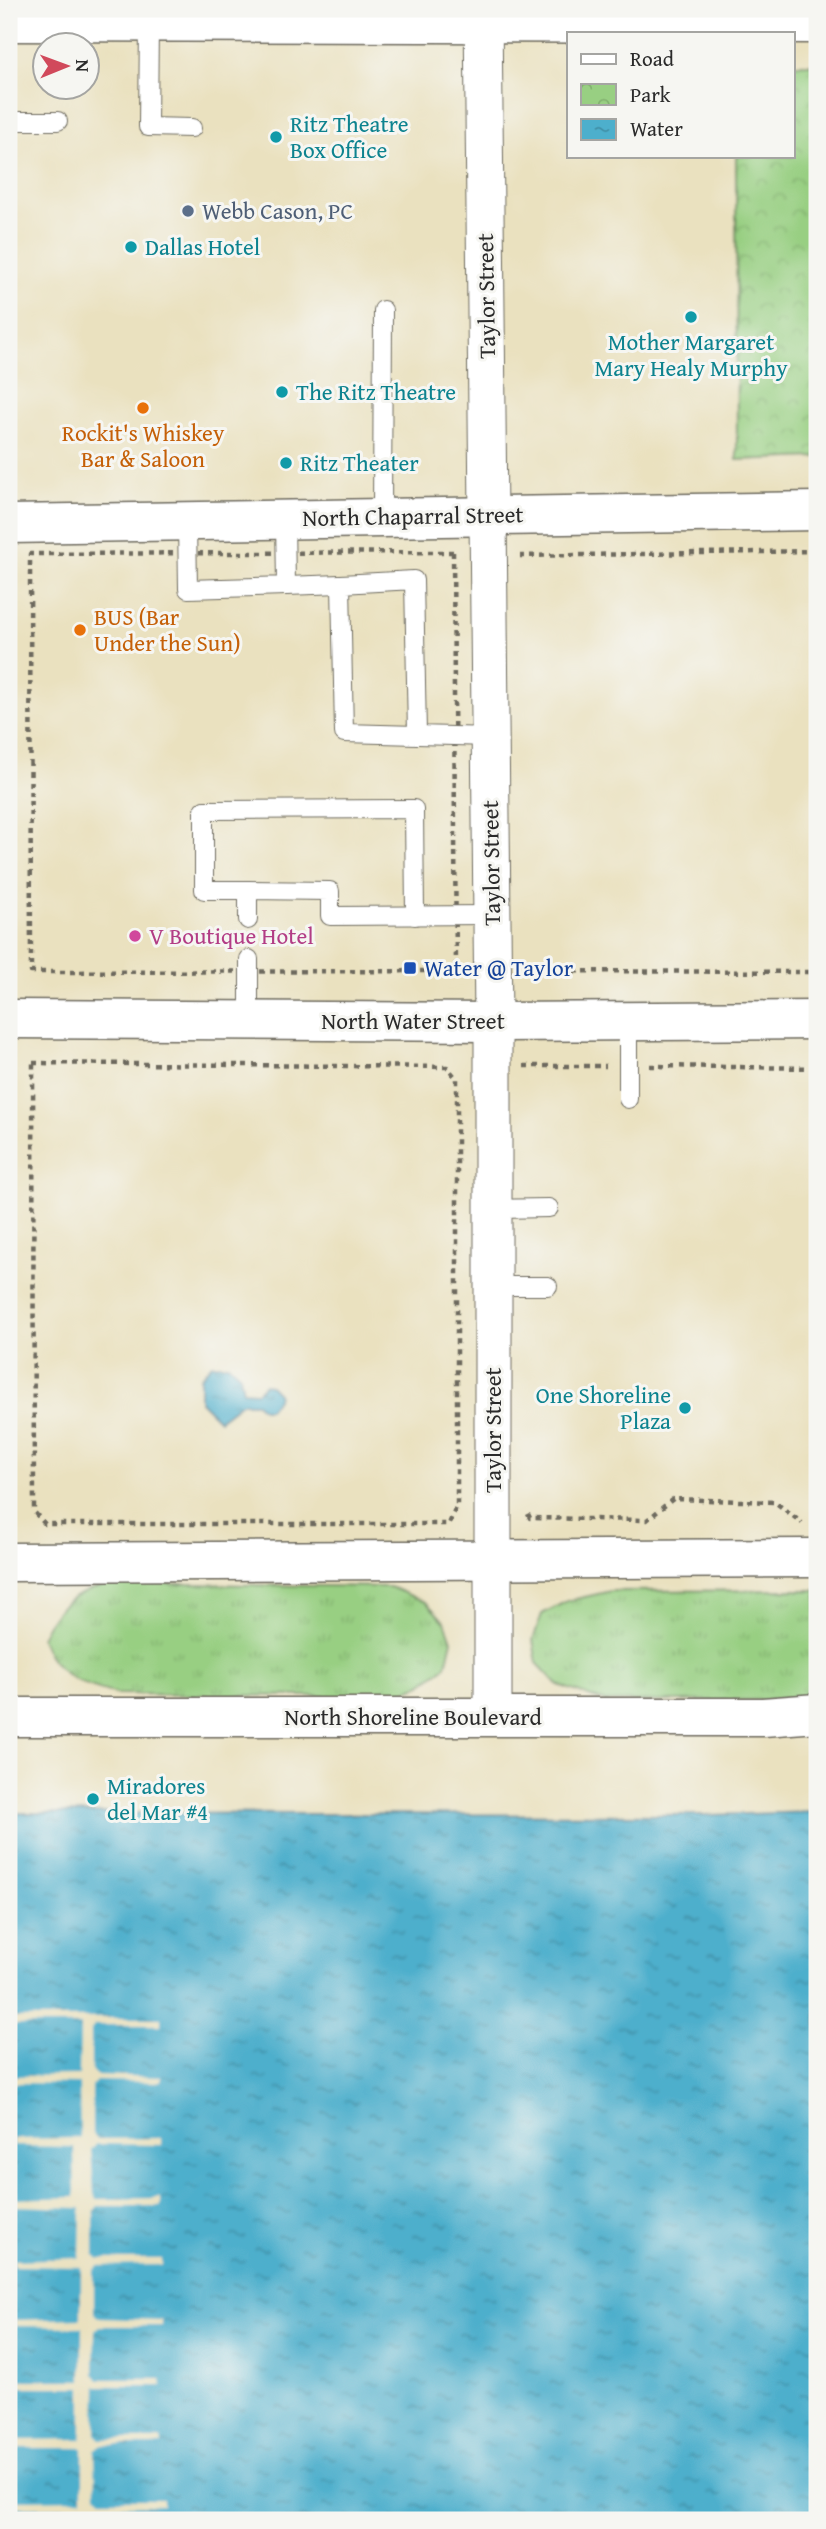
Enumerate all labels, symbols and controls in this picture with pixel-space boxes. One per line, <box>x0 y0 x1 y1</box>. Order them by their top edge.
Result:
north arrow <box>32 32 102 102</box>
legend <box>567 32 794 158</box>
text: Road <box>630 43 675 74</box>
text: N <box>69 59 97 73</box>
text: Park <box>630 79 671 110</box>
place label: Ritz Theatre Box Office <box>290 107 408 166</box>
text: Water <box>630 113 683 144</box>
marker: Ritz Theatre Box Office <box>268 129 284 145</box>
place label: Webb Cason, PC <box>202 194 353 227</box>
marker: Webb Cason, PC <box>180 203 196 219</box>
place label: Dallas Hotel <box>145 230 260 263</box>
street label: Taylor Street <box>468 233 503 359</box>
marker: Dallas Hotel <box>123 239 139 255</box>
marker: Mother Margaret Mary Healy Murphy <box>683 309 699 325</box>
place label: Mother Margaret Mary Healy Murphy <box>594 325 788 384</box>
place label: The Ritz Theatre <box>296 375 456 408</box>
marker: The Ritz Theatre <box>274 384 290 400</box>
marker: Rockit's Whiskey Bar & Saloon <box>135 400 151 416</box>
place label: Rockit's Whiskey Bar & Saloon <box>62 416 225 475</box>
place label: Ritz Theater <box>300 446 419 479</box>
marker: Ritz Theater <box>278 455 294 471</box>
street label: North Chaparral Street <box>302 497 524 534</box>
place label: BUS (Bar Under the Sun) <box>94 600 241 659</box>
marker: BUS (Bar Under the Sun) <box>72 622 88 638</box>
street label: Taylor Street <box>473 800 508 926</box>
place label: V Boutique Hotel <box>149 919 314 952</box>
marker: V Boutique Hotel <box>127 928 143 944</box>
place label: Water @ Taylor <box>424 951 574 984</box>
marker: Water @ Taylor <box>402 960 418 976</box>
street label: North Water Street <box>321 1004 505 1037</box>
street label: Taylor Street <box>476 1367 509 1493</box>
place label: One Shoreline Plaza <box>536 1378 671 1437</box>
marker: One Shoreline Plaza <box>677 1400 693 1416</box>
street label: North Shoreline Boulevard <box>284 1700 543 1733</box>
place label: Miradores del Mar #4 <box>107 1769 208 1828</box>
marker: Miradores del Mar #4 <box>85 1791 101 1807</box>

